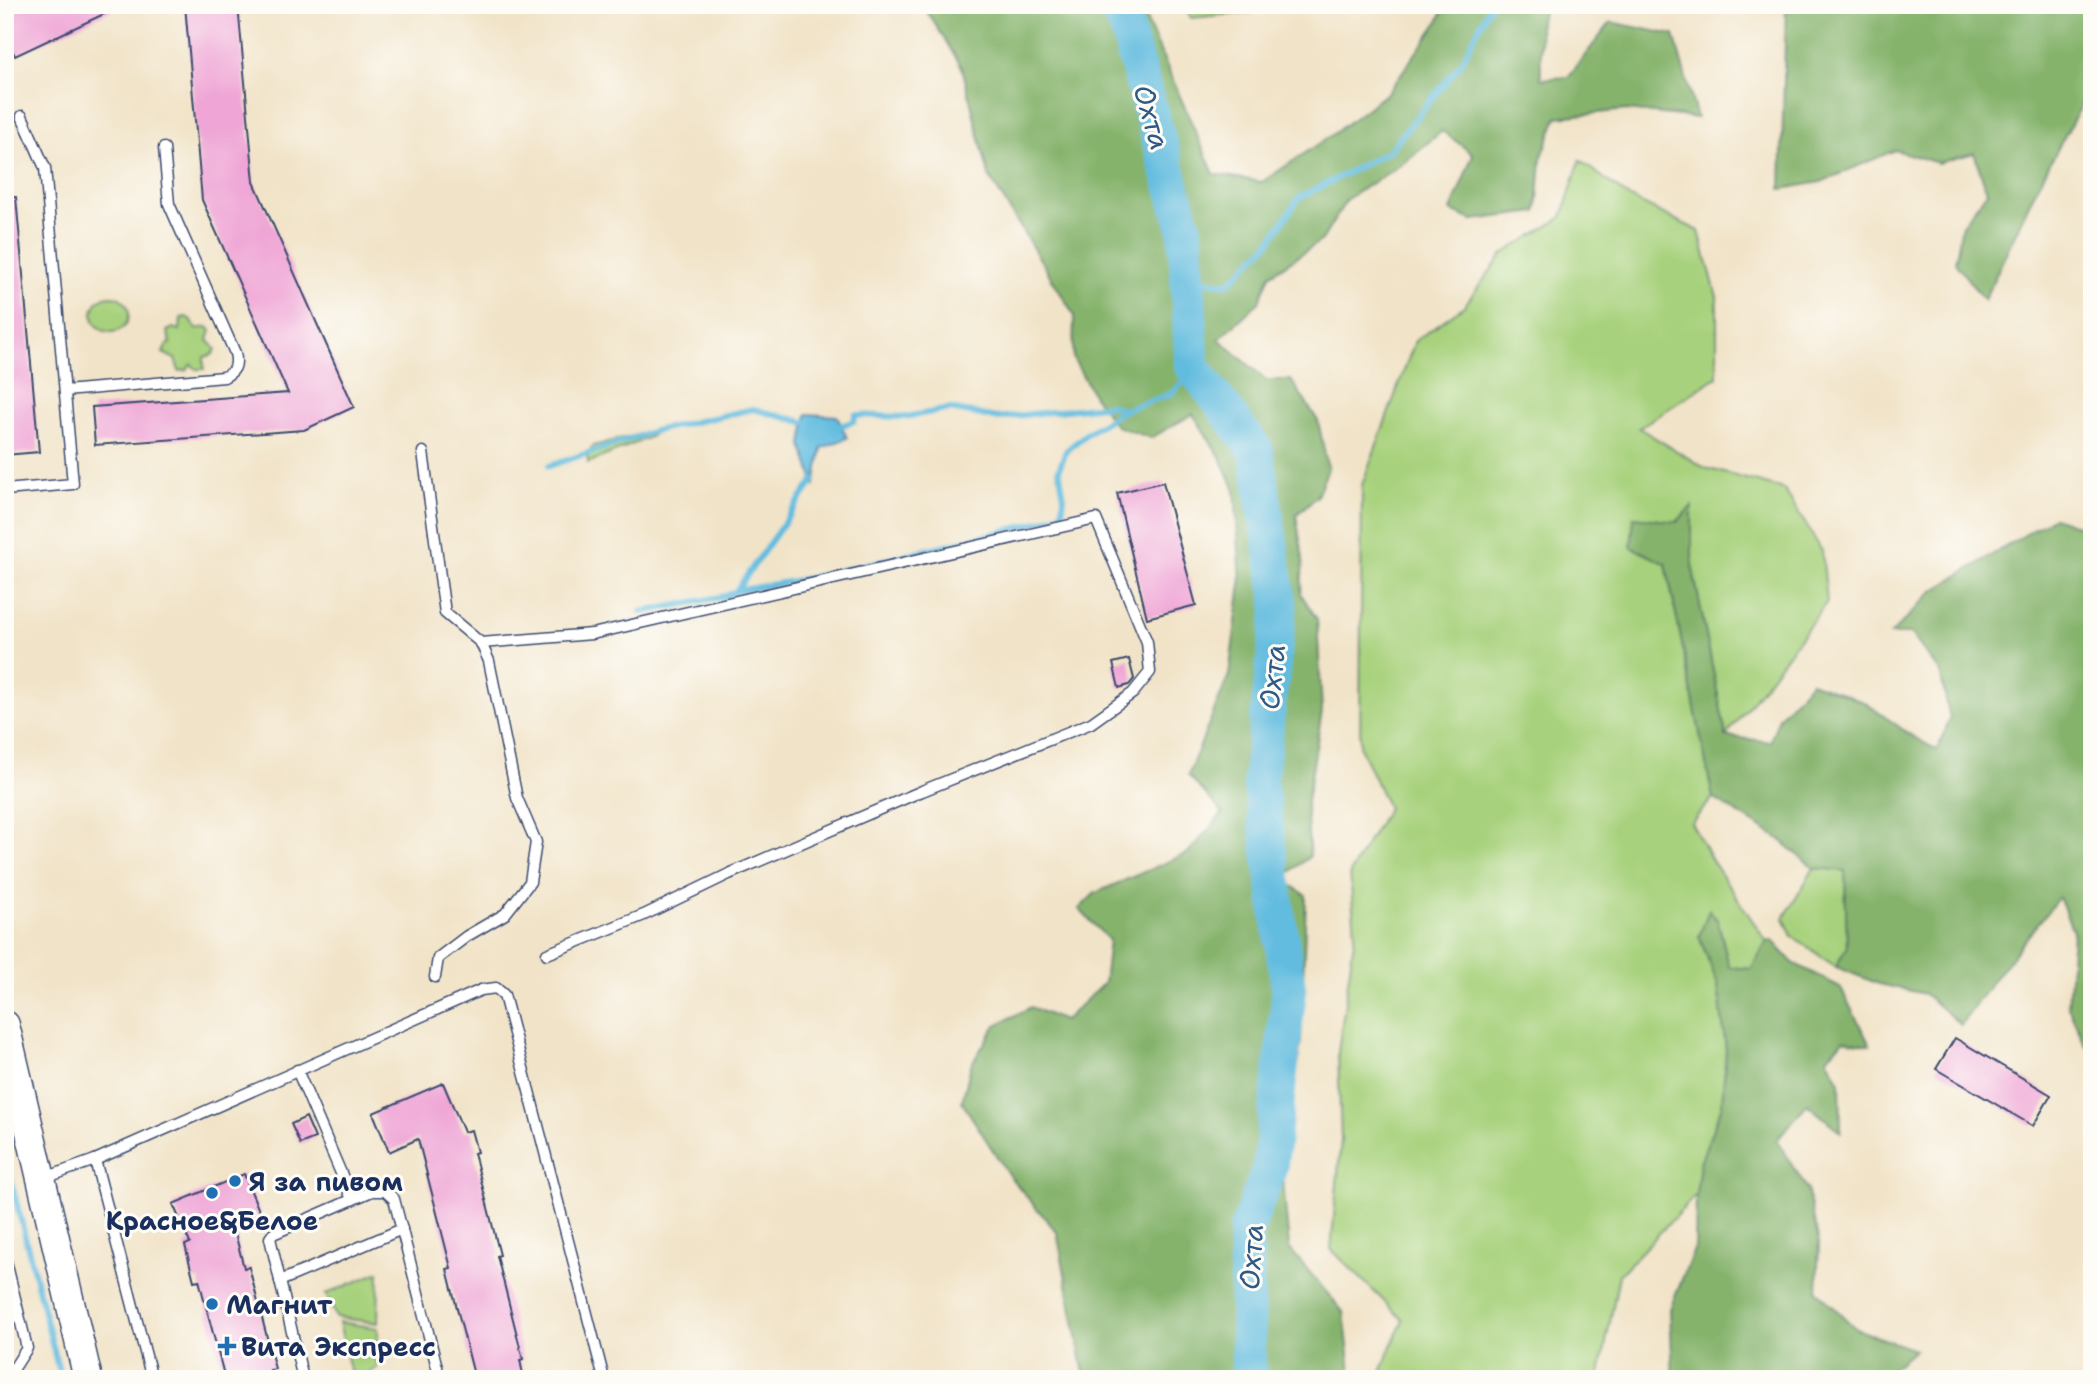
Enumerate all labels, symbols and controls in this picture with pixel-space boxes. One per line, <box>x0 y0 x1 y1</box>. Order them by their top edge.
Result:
water label: Охта <box>1125 80 1179 154</box>
water label: Охта <box>1250 642 1294 712</box>
place label: Я за пивом <box>249 1164 403 1199</box>
marker: Я за пивом <box>227 1173 243 1189</box>
marker: Красное&Белое <box>204 1185 220 1201</box>
place label: Красное&Белое <box>106 1203 318 1238</box>
water label: Охта <box>1230 1223 1272 1291</box>
place label: Магнит <box>226 1287 333 1322</box>
marker: Магнит <box>204 1296 220 1312</box>
place label: Вита Экспресс <box>241 1329 436 1364</box>
marker: Вита Экспресс <box>219 1338 235 1354</box>

